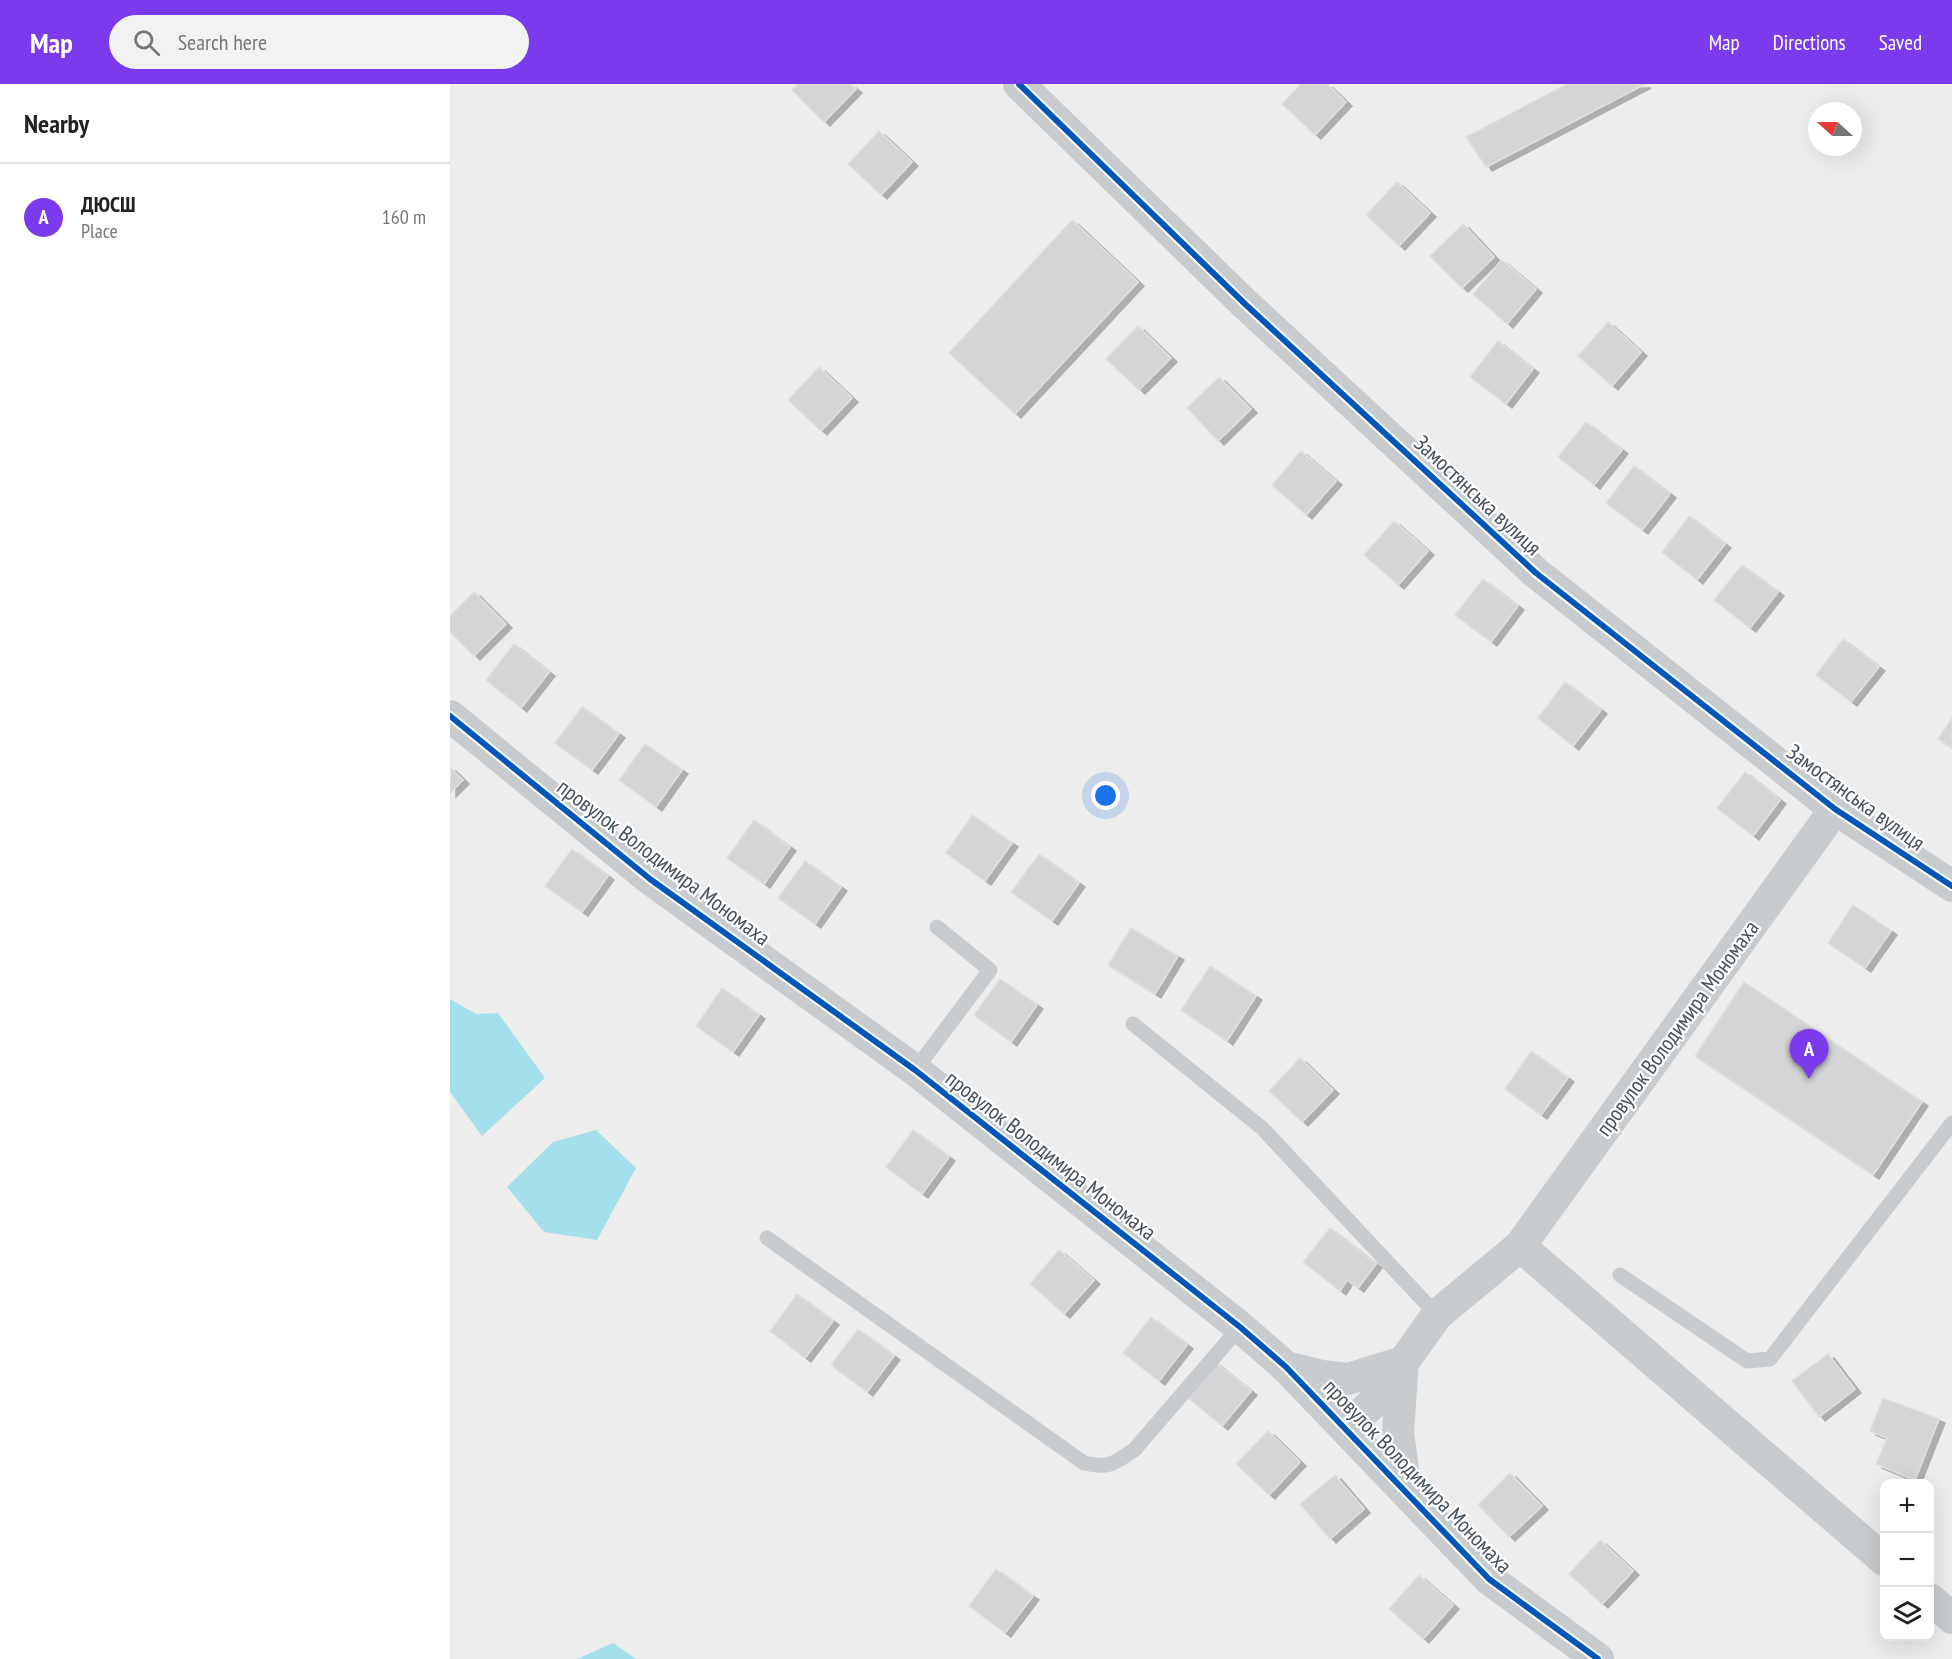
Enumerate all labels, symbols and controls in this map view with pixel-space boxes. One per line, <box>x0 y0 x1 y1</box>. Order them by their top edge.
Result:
search box <box>109 15 529 69</box>
text: Map <box>30 24 73 61</box>
icon: search <box>130 26 163 59</box>
text: Search here <box>178 28 267 56</box>
text: Map <box>1709 29 1740 56</box>
text: Directions <box>1773 29 1846 56</box>
text: Saved <box>1879 29 1922 56</box>
north arrow <box>1808 102 1862 156</box>
text: Nearby <box>24 107 89 140</box>
text: ДЮСШ <box>81 190 136 218</box>
text: A <box>38 204 49 230</box>
text: 160 m <box>382 204 426 230</box>
text: Place <box>81 218 118 244</box>
street label: Замостянська вулиця <box>1409 429 1547 561</box>
street label: Замостянська вулиця <box>1781 738 1931 856</box>
street label: провулок Володимира Мономаха <box>552 773 776 951</box>
your location <box>1091 781 1120 810</box>
street label: провулок Володимира Мономаха <box>1589 915 1765 1141</box>
pin: A <box>1790 1030 1828 1079</box>
street label: провулок Володимира Мономаха <box>940 1064 1162 1246</box>
street label: провулок Володимира Мономаха <box>1318 1373 1518 1579</box>
map controls <box>1880 1479 1934 1641</box>
button: + <box>1880 1479 1934 1533</box>
button: − <box>1880 1533 1934 1587</box>
button: layers <box>1880 1587 1934 1641</box>

